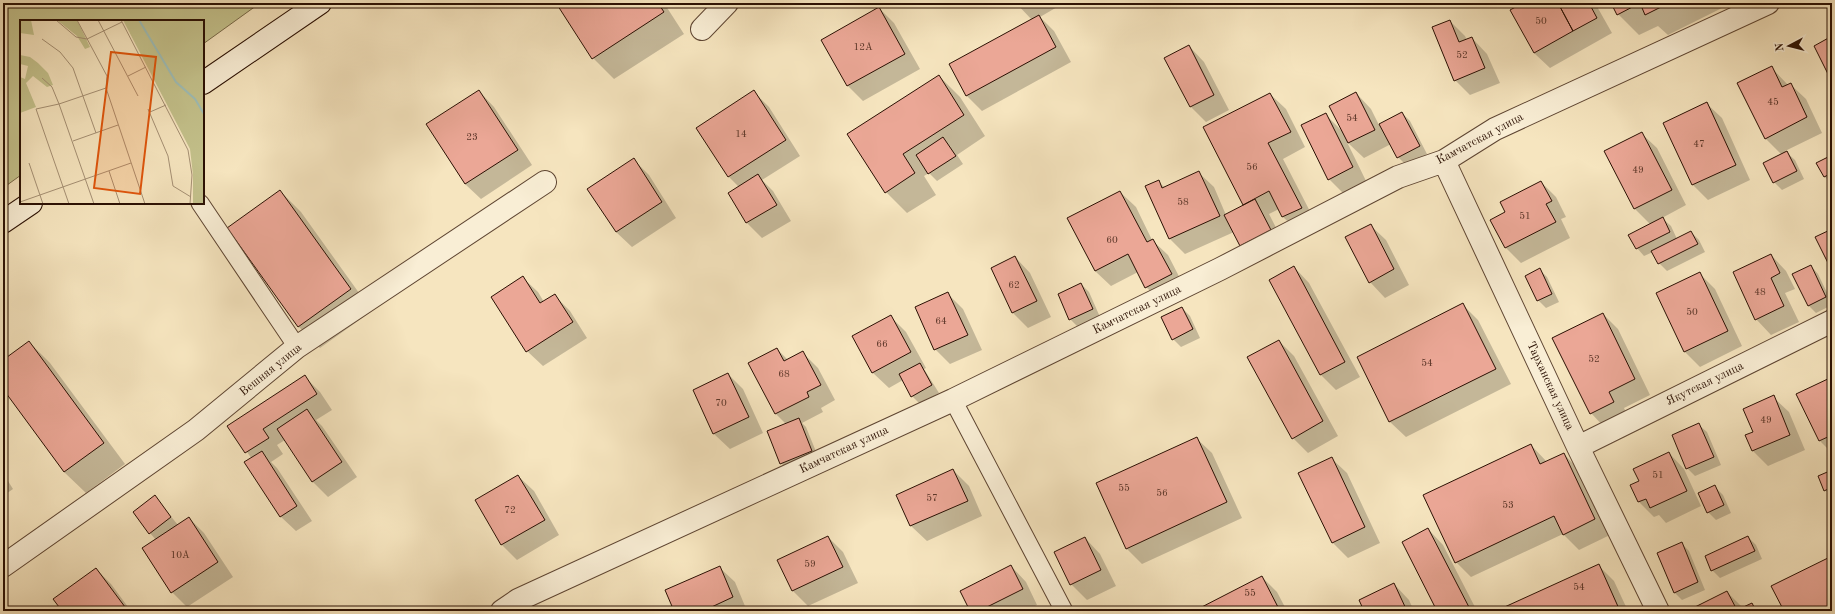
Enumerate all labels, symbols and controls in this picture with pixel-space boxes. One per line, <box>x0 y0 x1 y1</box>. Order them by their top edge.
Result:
house number: 50 <box>1535 16 1547 26</box>
inset map <box>20 20 204 204</box>
north arrow <box>1769 26 1809 66</box>
house number: 12А <box>853 42 873 52</box>
text: N <box>1775 42 1787 52</box>
house number: 52 <box>1456 50 1468 60</box>
house number: 45 <box>1767 97 1779 107</box>
street label: Камчатская улица <box>1435 111 1526 167</box>
house number: 54 <box>1346 113 1358 123</box>
house number: 14 <box>735 129 747 139</box>
house number: 23 <box>466 132 478 142</box>
house number: 47 <box>1693 139 1705 149</box>
house number: 56 <box>1246 162 1258 172</box>
house number: 49 <box>1632 165 1644 175</box>
house number: 58 <box>1177 197 1189 207</box>
house number: 51 <box>1519 211 1531 221</box>
house number: 60 <box>1106 235 1118 245</box>
house number: 62 <box>1008 280 1020 290</box>
street label: Камчатская улица <box>1091 283 1183 337</box>
house number: 48 <box>1754 287 1766 297</box>
house number: 50 <box>1686 307 1698 317</box>
house number: 64 <box>935 316 947 326</box>
house number: 66 <box>876 339 888 349</box>
street label: Тарханская улица <box>1524 340 1576 432</box>
street label: Вешняя улица <box>238 341 304 399</box>
house number: 52 <box>1588 354 1600 364</box>
house number: 54 <box>1421 358 1433 368</box>
street label: Якутская улица <box>1664 360 1746 408</box>
house number: 68 <box>778 369 790 379</box>
house number: 70 <box>715 398 727 408</box>
house number: 49 <box>1760 415 1772 425</box>
street label: Камчатская улица <box>798 424 890 476</box>
house number: 51 <box>1652 470 1664 480</box>
house number: 55 <box>1118 483 1130 493</box>
house number: 56 <box>1156 488 1168 498</box>
house number: 57 <box>926 493 938 503</box>
house number: 53 <box>1502 500 1514 510</box>
house number: 72 <box>504 505 516 515</box>
house number: 10А <box>170 550 190 560</box>
house number: 59 <box>804 559 816 569</box>
house number: 54 <box>1573 582 1585 592</box>
house number: 55 <box>1244 588 1256 598</box>

